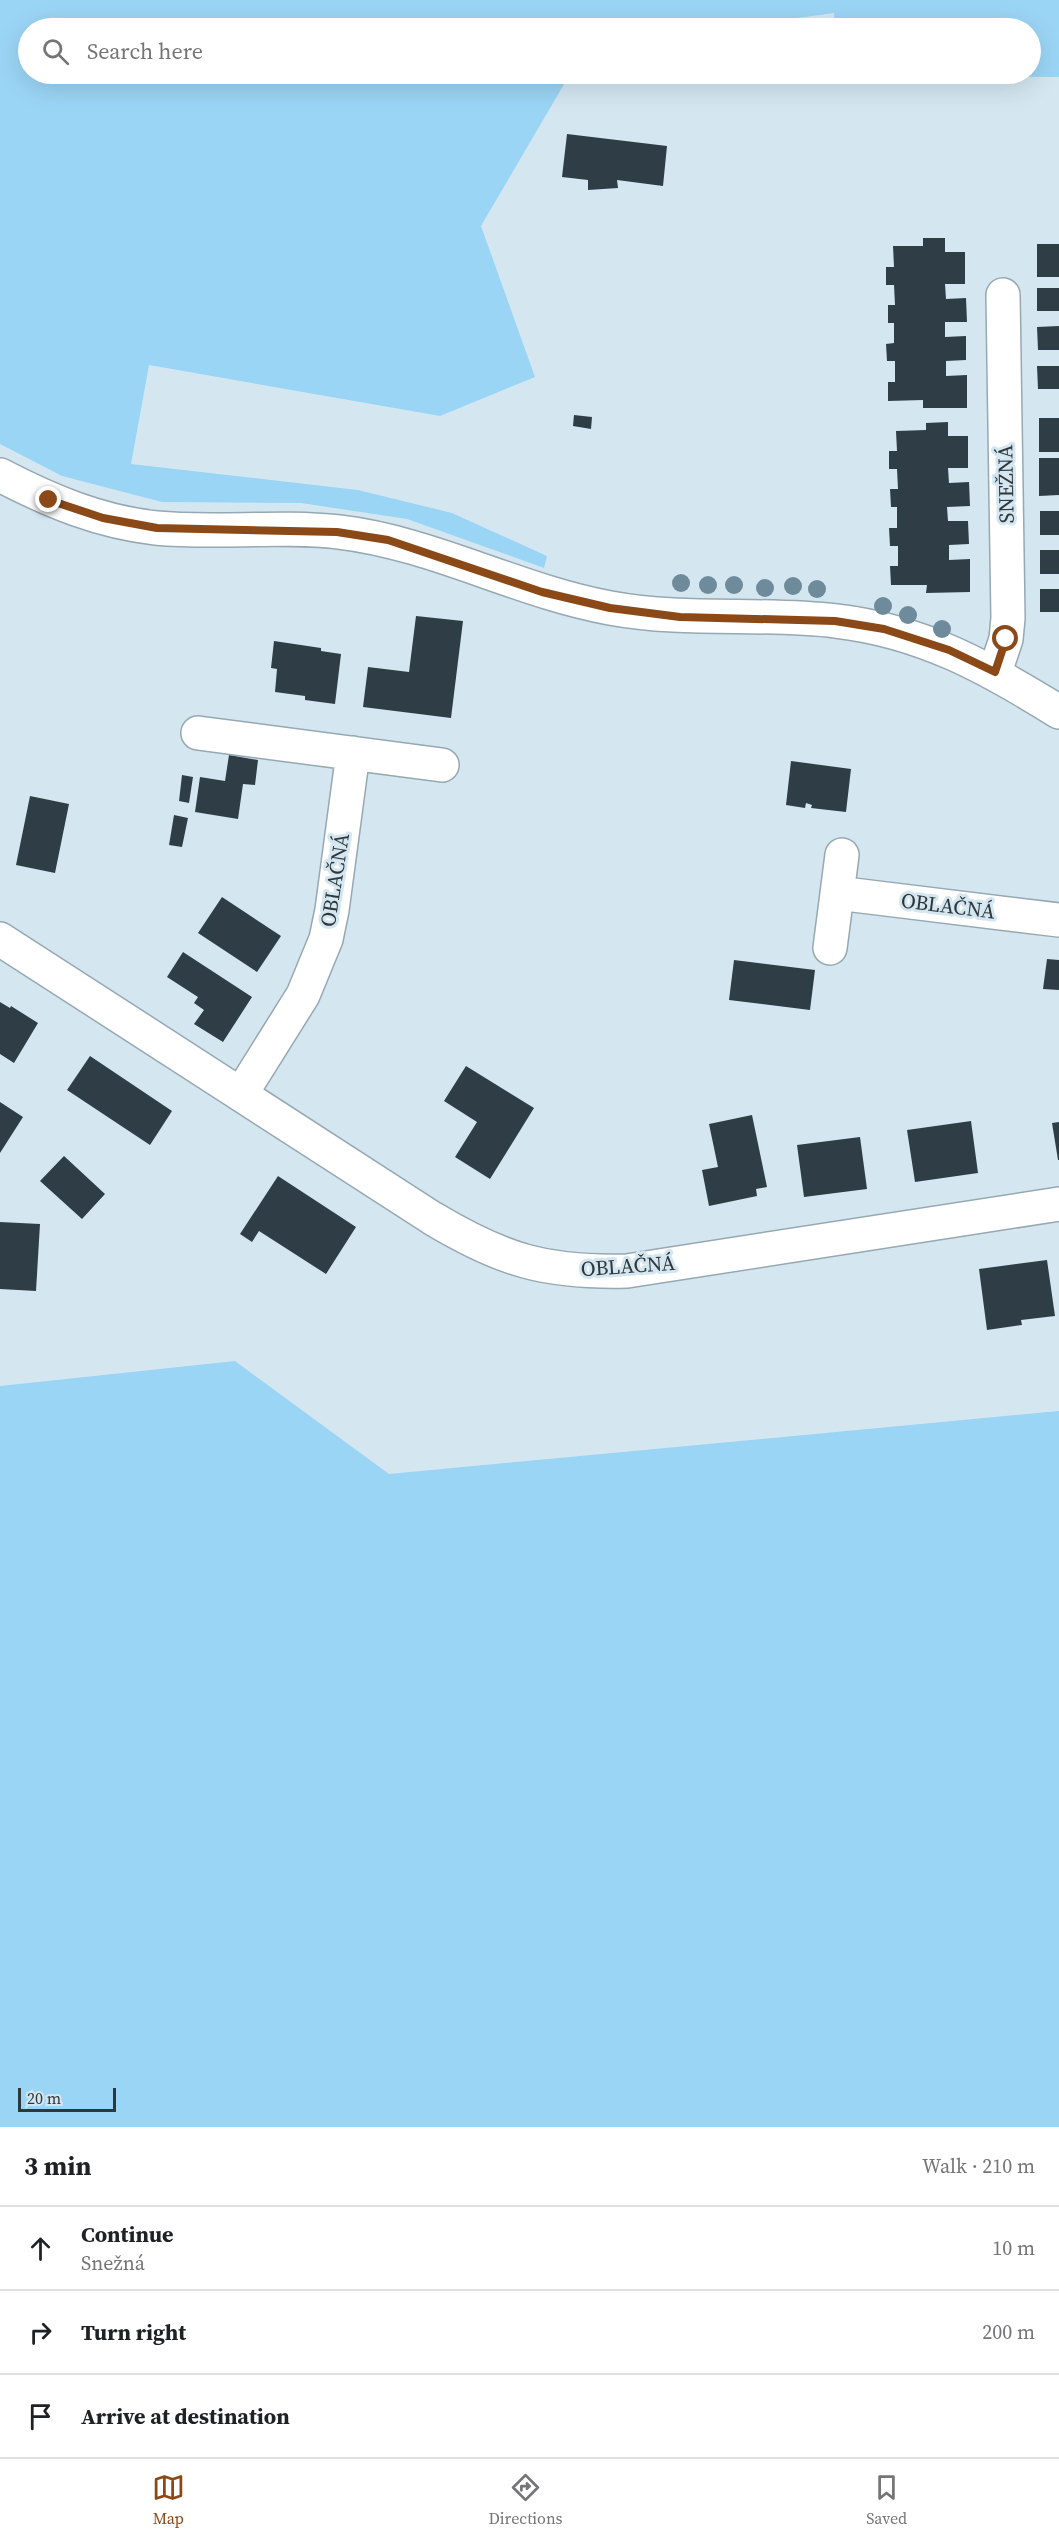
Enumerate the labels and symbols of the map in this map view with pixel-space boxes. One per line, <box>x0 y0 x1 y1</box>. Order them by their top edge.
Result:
street label: SNEŽNÁ <box>990 444 1021 524</box>
route end <box>35 486 61 512</box>
route start <box>992 625 1018 651</box>
street label: OBLAČNÁ <box>313 831 356 929</box>
street label: OBLAČNÁ <box>899 885 997 926</box>
street label: OBLAČNÁ <box>580 1248 676 1283</box>
scale bar <box>18 2085 116 2112</box>

